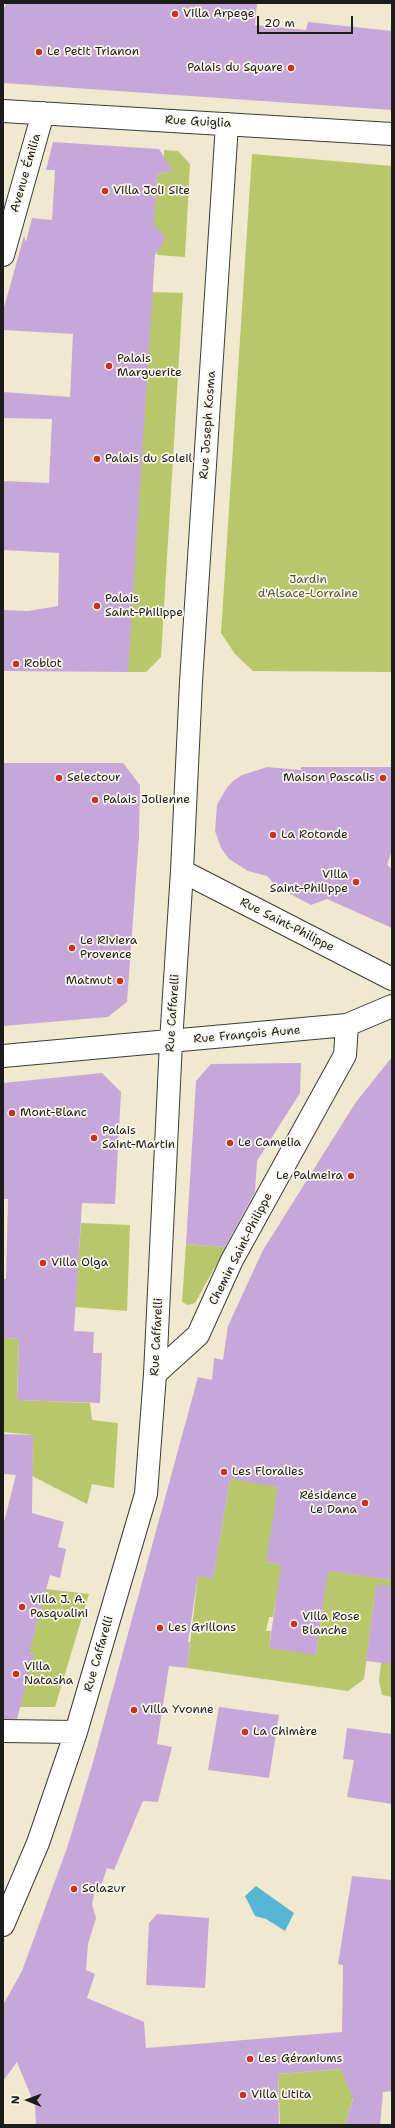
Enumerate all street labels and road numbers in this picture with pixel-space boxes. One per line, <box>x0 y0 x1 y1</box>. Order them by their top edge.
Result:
street label: Rue Guiglia <box>164 113 232 131</box>
street label: Avenue Émilia <box>8 132 44 214</box>
street label: Rue Joseph Kosma <box>197 370 219 480</box>
street label: Rue Saint-Philippe <box>237 895 337 955</box>
street label: Rue Caffarelli <box>163 974 183 1052</box>
street label: Rue François Aune <box>193 1023 301 1047</box>
street label: Chemin Saint-Philippe <box>206 1190 276 1308</box>
street label: Rue Caffarelli <box>148 1298 166 1376</box>
street label: Rue Caffarelli <box>81 1614 117 1694</box>

